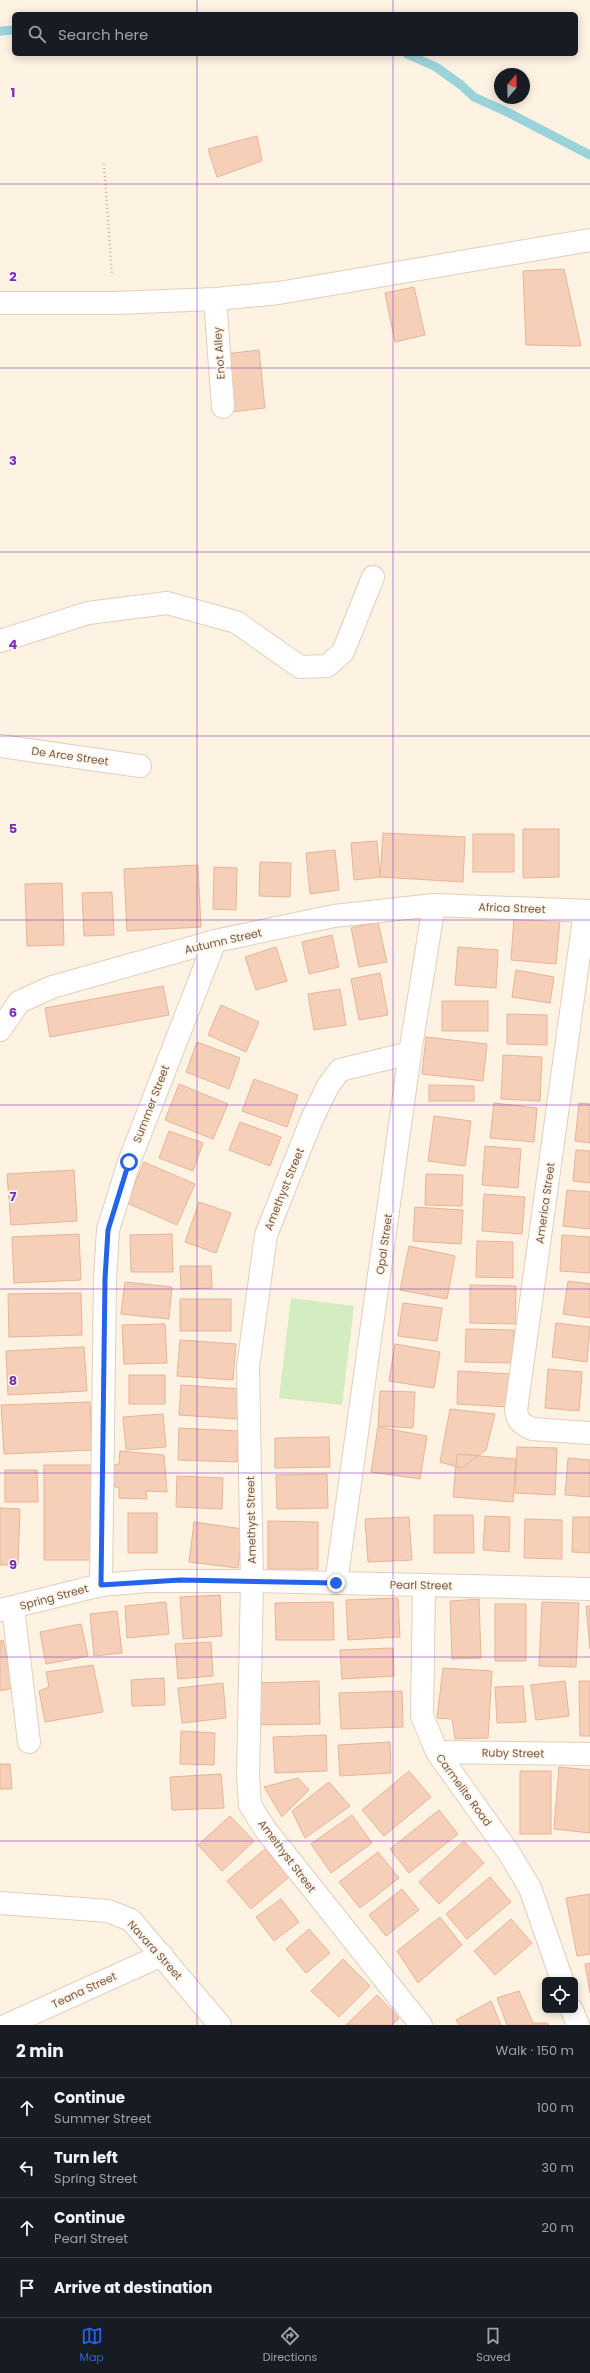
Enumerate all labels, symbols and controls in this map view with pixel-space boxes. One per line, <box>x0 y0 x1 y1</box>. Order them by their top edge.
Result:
search box <box>12 12 578 56</box>
icon: search <box>26 23 48 45</box>
text: Search here <box>58 24 148 45</box>
north arrow <box>494 68 530 104</box>
text: 1 <box>11 83 15 102</box>
text: 2 <box>9 267 17 286</box>
street label: Enot Alley <box>209 325 229 380</box>
text: 3 <box>9 451 17 470</box>
text: 4 <box>9 635 18 654</box>
street label: De Arce Street <box>30 743 110 769</box>
text: 5 <box>9 819 17 838</box>
street label: Africa Street <box>478 899 546 917</box>
street label: Autumn Street <box>183 924 263 958</box>
text: 6 <box>9 1003 17 1022</box>
street label: Summer Street <box>129 1063 173 1145</box>
street label: Amethyst Street <box>260 1145 308 1233</box>
route start <box>120 1153 138 1171</box>
street label: America Street <box>531 1161 559 1245</box>
text: 7 <box>10 1187 17 1206</box>
street label: Opal Street <box>372 1212 396 1276</box>
text: 8 <box>9 1371 17 1390</box>
street label: Amethyst Street <box>242 1476 260 1564</box>
text: 9 <box>9 1555 17 1574</box>
route end <box>327 1574 345 1592</box>
street label: Pearl Street <box>390 1576 452 1594</box>
street label: Spring Street <box>18 1580 90 1614</box>
street label: Ruby Street <box>482 1744 544 1762</box>
street label: Carmelite Road <box>432 1751 496 1829</box>
street label: Amethyst Street <box>254 1816 320 1896</box>
street label: Navara Street <box>124 1917 186 1983</box>
street label: Teana Street <box>49 1968 119 2012</box>
map controls <box>542 1977 578 2013</box>
button: locate <box>542 1977 578 2013</box>
text: 2 min <box>16 2039 64 2063</box>
text: Walk · 150 m <box>496 2041 574 2060</box>
text: Continue <box>54 2087 125 2108</box>
icon: ahead <box>16 2097 38 2119</box>
text: 100 m <box>537 2098 574 2117</box>
text: Summer Street <box>54 2109 151 2128</box>
text: Turn left <box>54 2147 118 2168</box>
icon: left <box>16 2157 38 2179</box>
text: 30 m <box>541 2158 574 2177</box>
text: Spring Street <box>54 2169 137 2188</box>
text: Continue <box>54 2207 125 2228</box>
icon: ahead <box>16 2217 38 2239</box>
text: 20 m <box>541 2218 574 2237</box>
text: Pearl Street <box>54 2229 128 2248</box>
icon: arrive <box>16 2277 38 2299</box>
text: Arrive at destination <box>54 2277 212 2298</box>
tab: Map <box>79 2325 104 2366</box>
tab: Directions <box>263 2325 317 2366</box>
tab: Saved <box>476 2325 511 2366</box>

